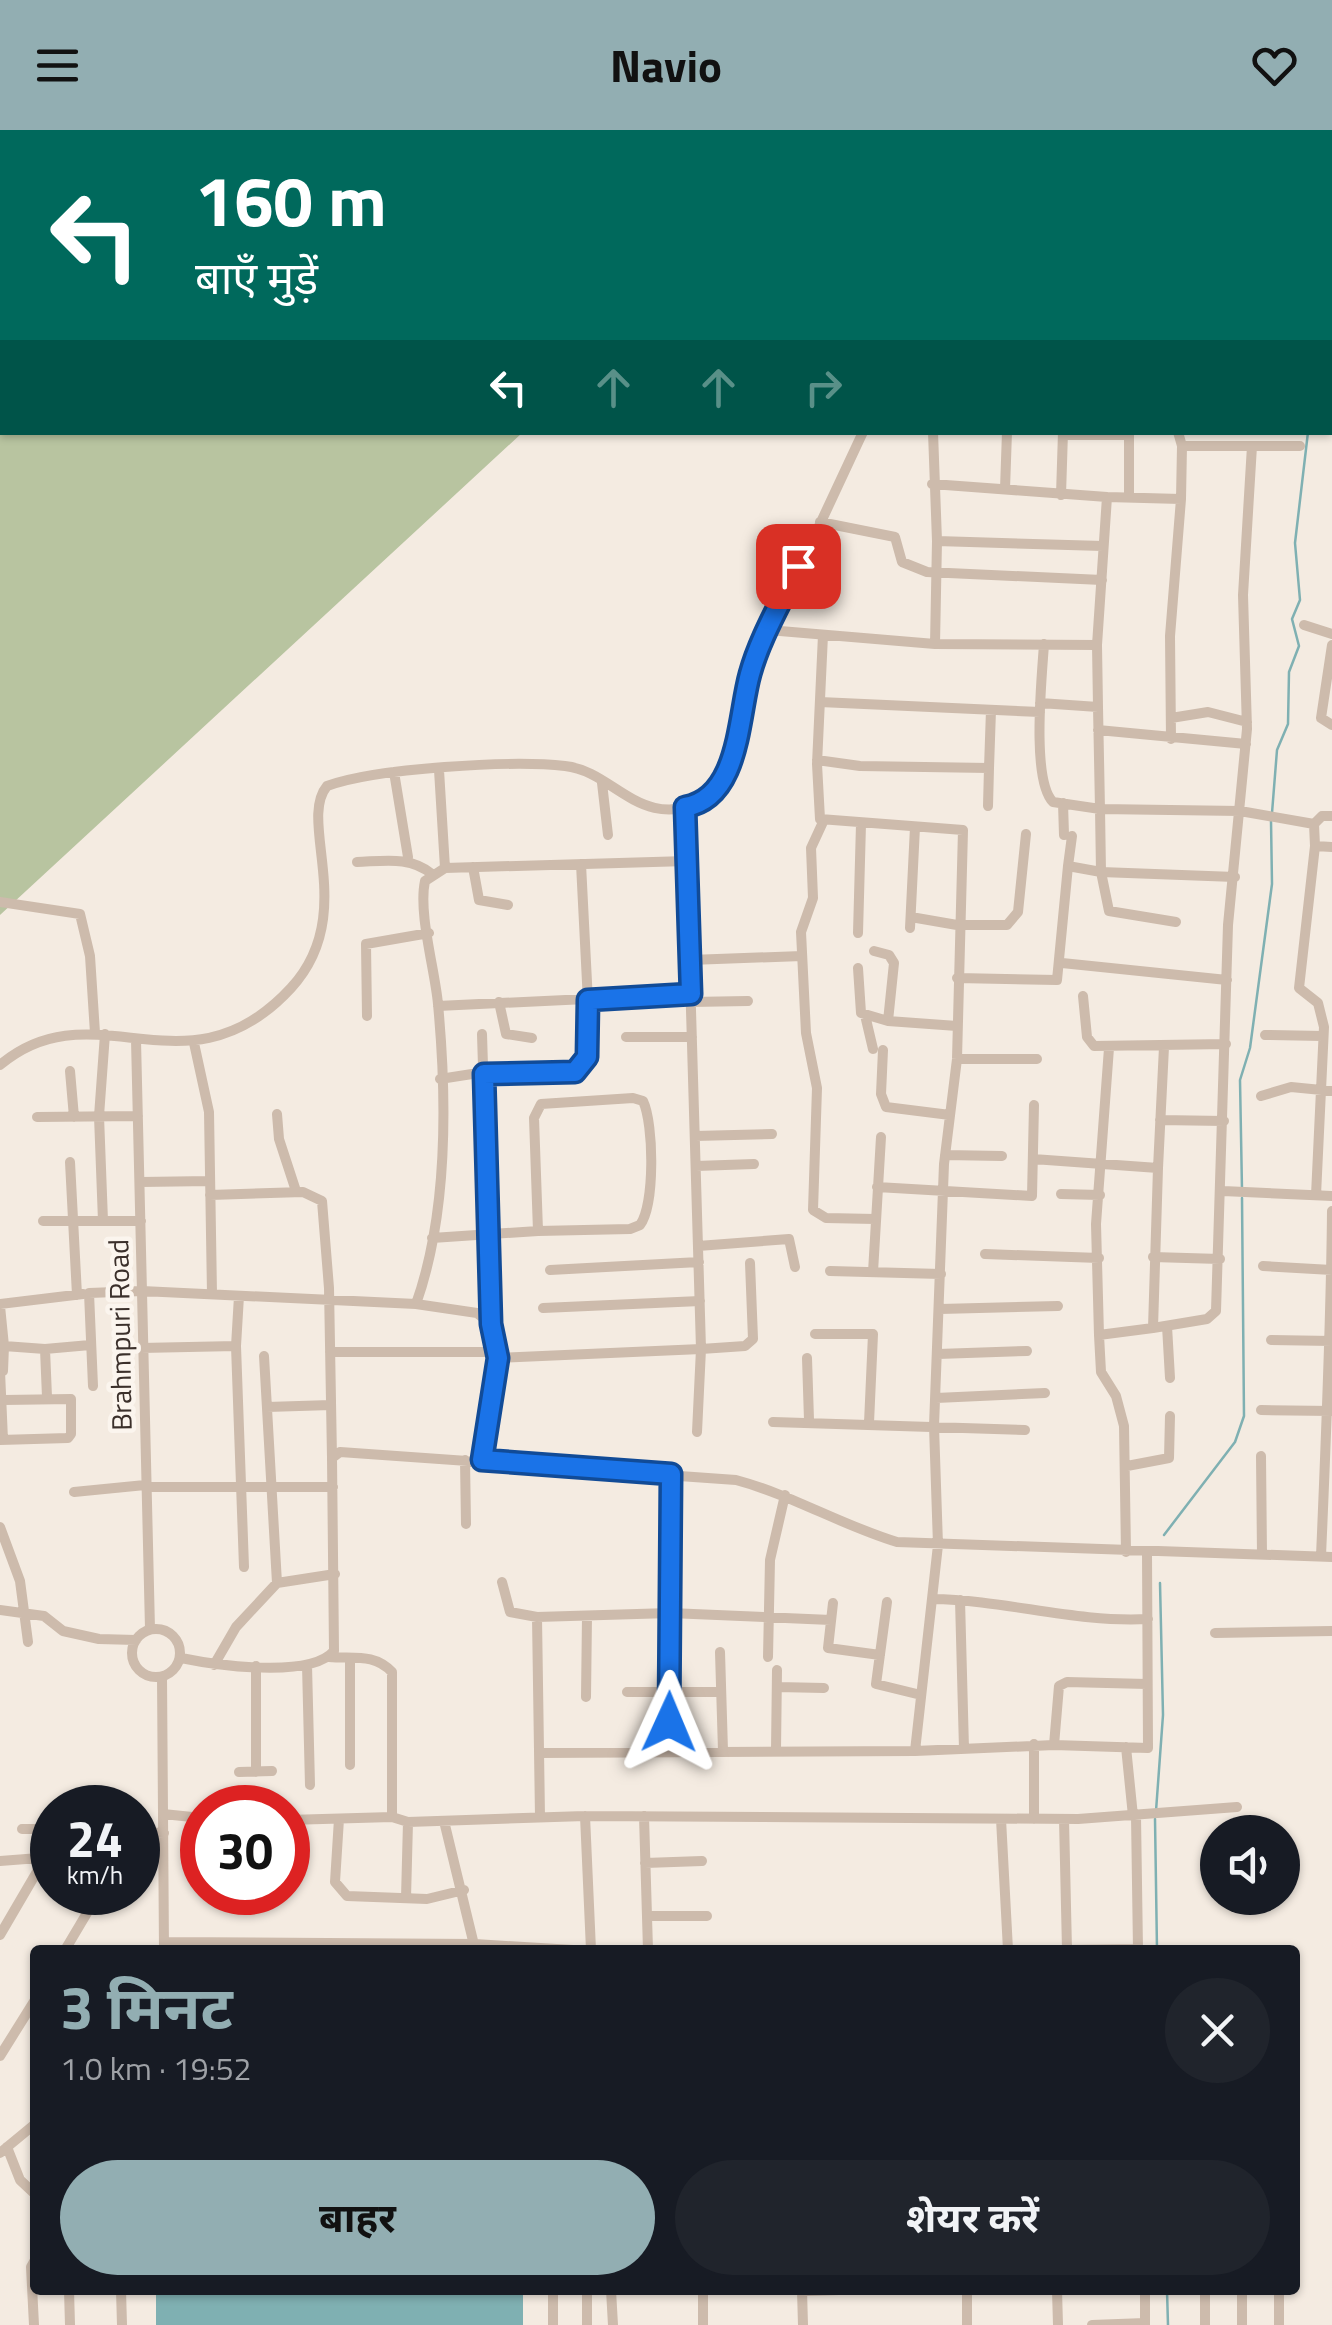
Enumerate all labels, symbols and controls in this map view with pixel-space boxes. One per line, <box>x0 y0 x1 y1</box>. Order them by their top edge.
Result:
text: Navio <box>610 31 722 99</box>
icon: menu <box>30 38 85 93</box>
icon: heart <box>1247 38 1302 93</box>
text: 160 m <box>195 147 387 253</box>
icon: left <box>30 170 160 300</box>
text: बाएँ मुड़ें <box>195 243 318 311</box>
icon: left <box>481 360 536 415</box>
icon: ahead <box>586 360 641 415</box>
icon: ahead <box>691 360 746 415</box>
icon: right <box>796 360 851 415</box>
pin <box>756 524 841 609</box>
icon: arrive <box>771 539 826 594</box>
street label: Brahmpuri Road <box>96 1239 143 1431</box>
position arrow <box>617 1670 721 1774</box>
speed limit sign: 30 <box>180 1785 310 1915</box>
text: 24 <box>67 1800 123 1876</box>
map controls <box>1200 1815 1300 1915</box>
button: sound <box>1200 1815 1300 1915</box>
text: km/h <box>67 1856 123 1894</box>
text: 3 मिनट <box>60 1961 233 2052</box>
button: close <box>1165 1978 1270 2083</box>
text: 1.0 km · 19:52 <box>60 2044 252 2092</box>
button: बाहर <box>60 2160 655 2275</box>
button: शेयर करें <box>675 2160 1270 2275</box>

